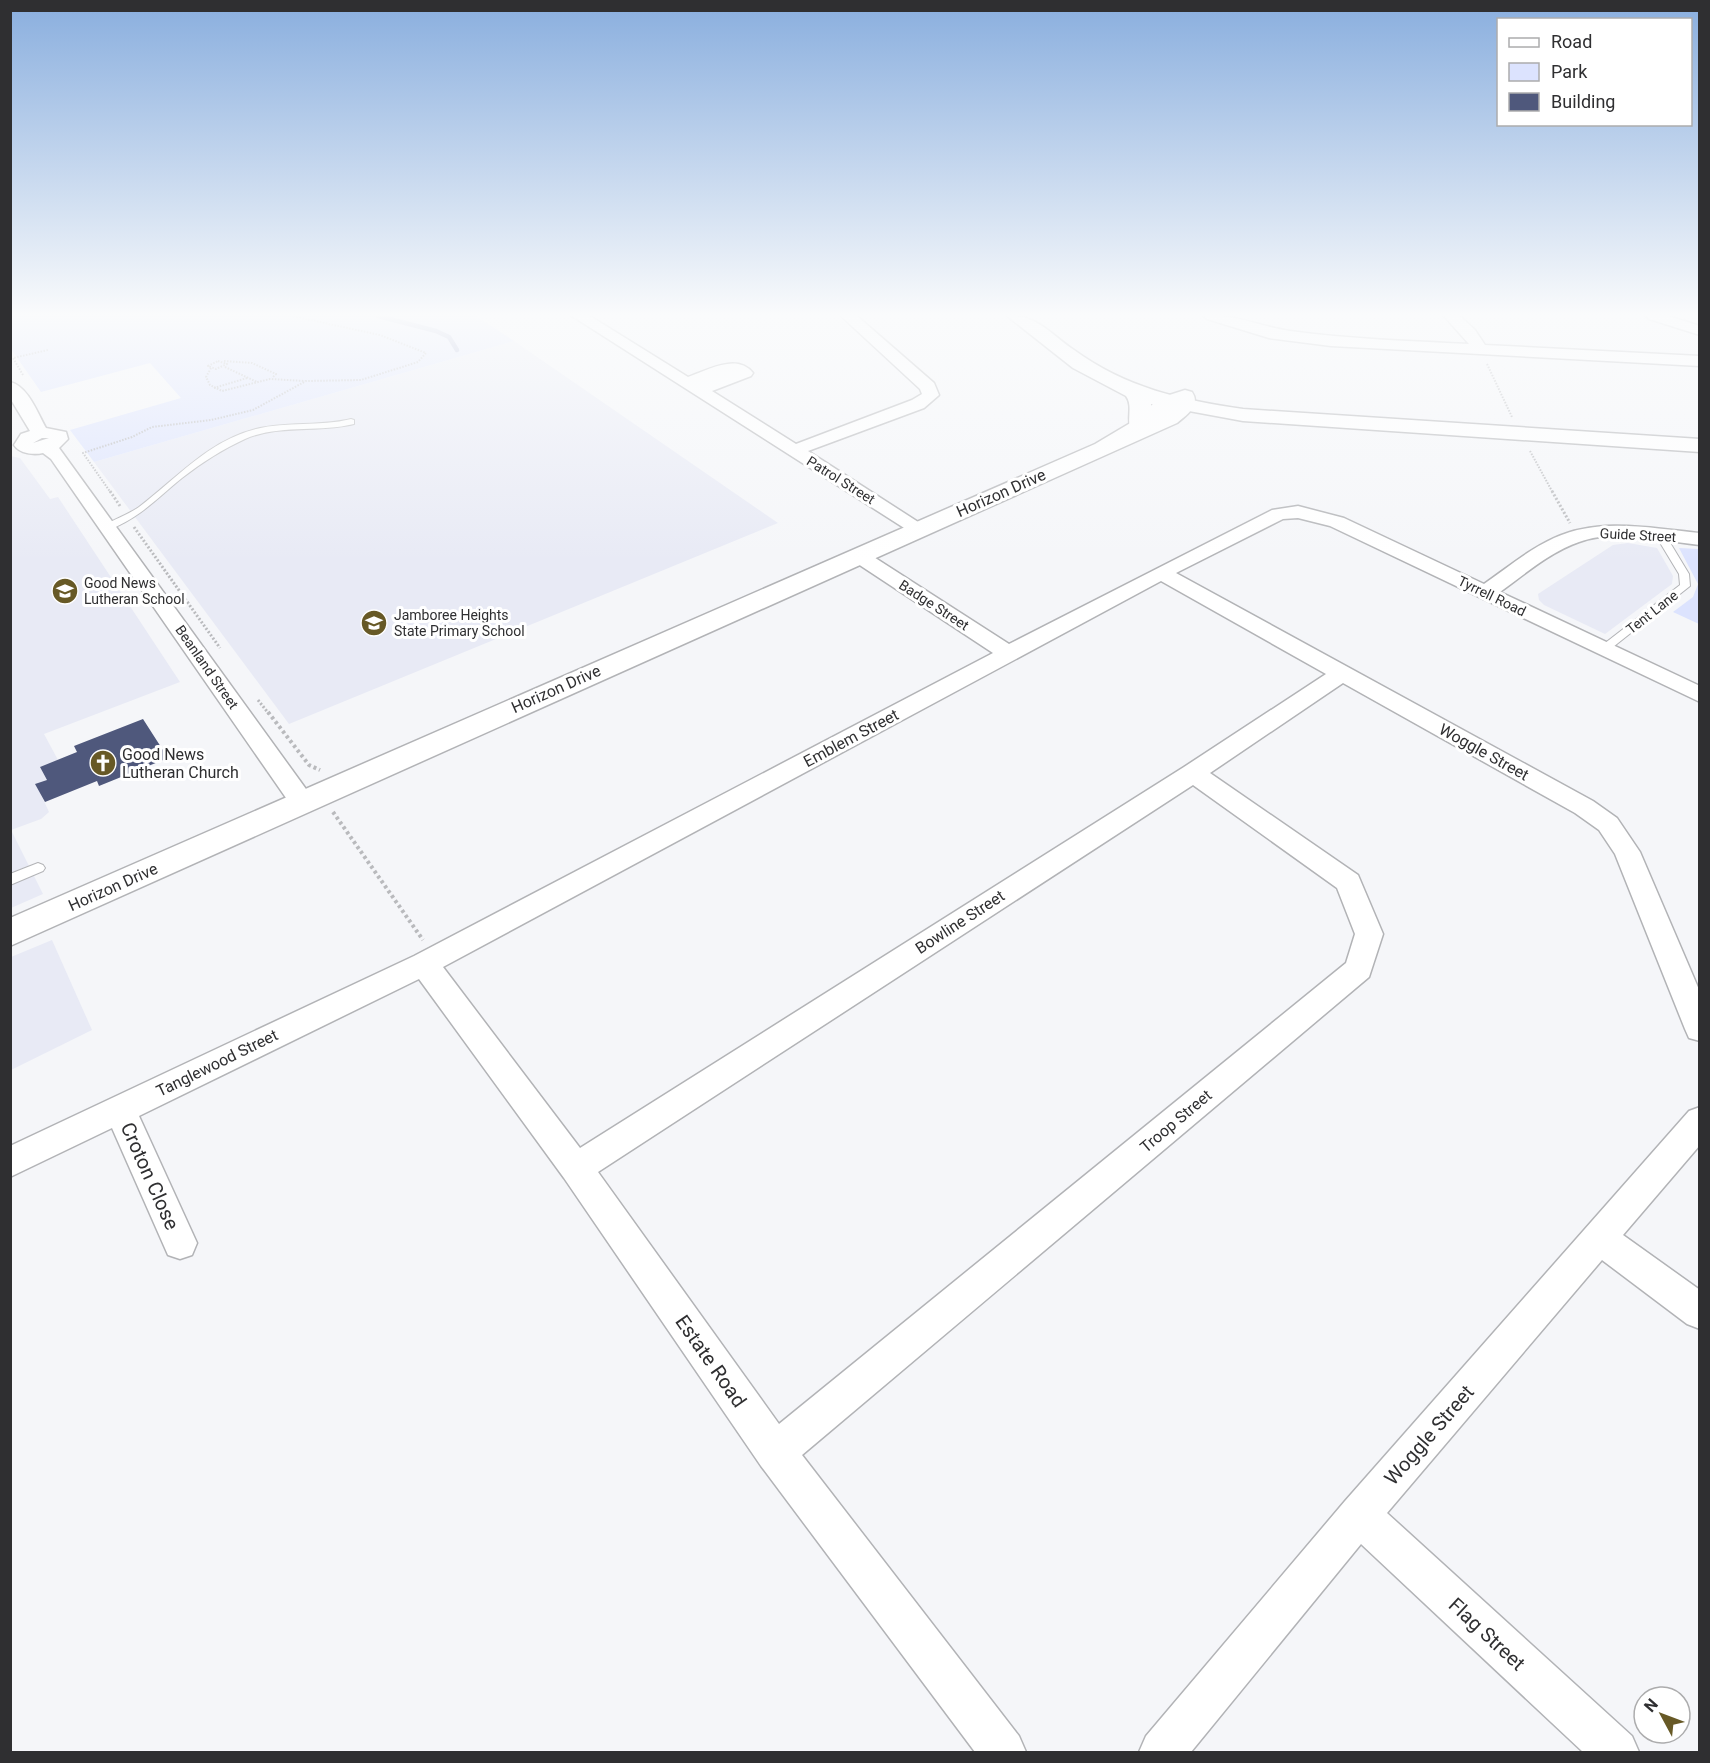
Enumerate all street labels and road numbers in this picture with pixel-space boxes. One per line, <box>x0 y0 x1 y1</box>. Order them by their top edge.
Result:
street label: Patrol Street <box>804 453 878 508</box>
street label: Horizon Drive <box>953 465 1049 521</box>
street label: Guide Street <box>1599 525 1677 545</box>
street label: Tyrrell Road <box>1455 573 1529 619</box>
street label: Badge Street <box>896 577 972 634</box>
street label: Tent Lane <box>1623 587 1681 637</box>
street label: Beanland Street <box>172 622 242 712</box>
street label: Horizon Drive <box>508 661 604 717</box>
street label: Emblem Street <box>800 705 902 771</box>
street label: Woggle Street <box>1436 720 1532 784</box>
street label: Horizon Drive <box>65 859 161 915</box>
street label: Bowline Street <box>912 886 1008 958</box>
street label: Tanglewood Street <box>153 1025 281 1101</box>
street label: Troop Street <box>1136 1086 1216 1156</box>
street label: Croton Close <box>116 1119 184 1233</box>
street label: Estate Road <box>670 1310 752 1412</box>
street label: Woggle Street <box>1379 1380 1479 1490</box>
street label: Flag Street <box>1444 1593 1530 1675</box>

